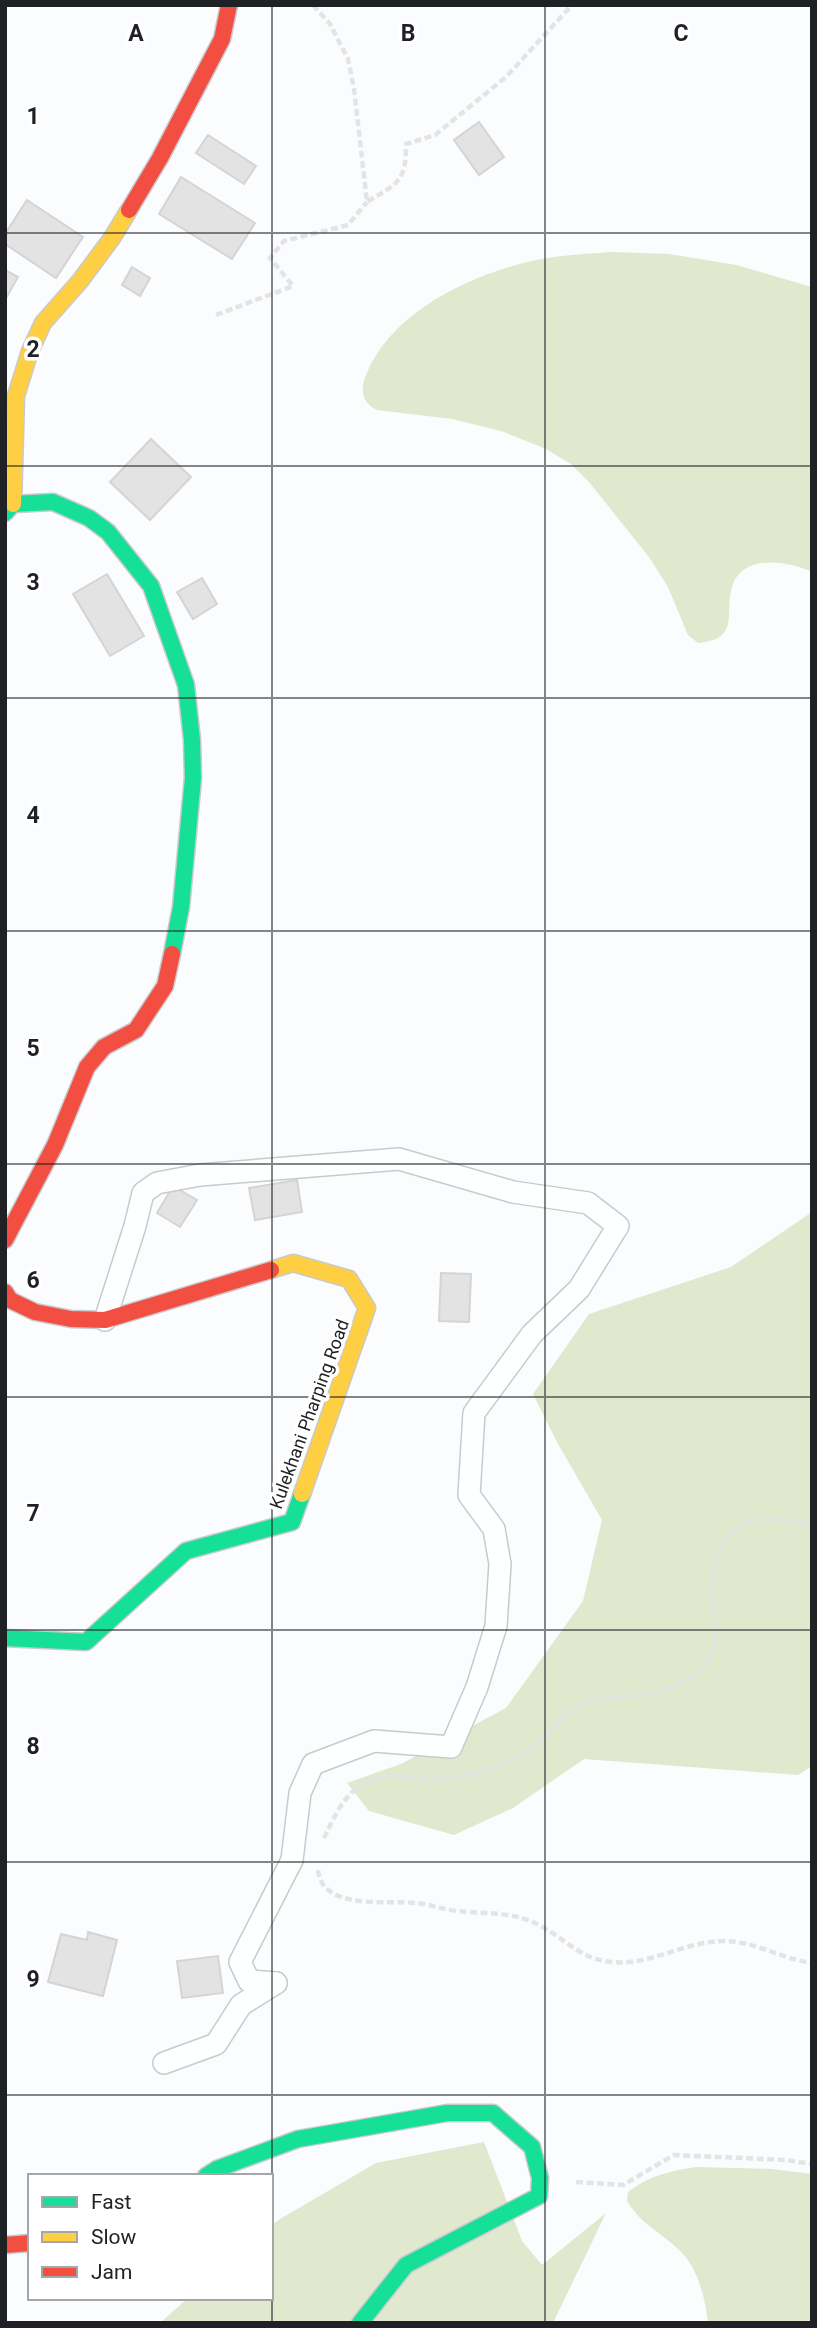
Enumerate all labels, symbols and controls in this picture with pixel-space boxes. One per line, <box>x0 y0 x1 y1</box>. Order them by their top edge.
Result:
text: A <box>128 20 144 47</box>
text: B <box>401 20 415 47</box>
text: C <box>673 20 689 47</box>
text: 1 <box>26 103 40 130</box>
text: 2 <box>26 336 40 363</box>
text: 3 <box>26 569 40 596</box>
text: 4 <box>26 802 40 829</box>
text: 5 <box>26 1035 40 1062</box>
text: 6 <box>26 1267 40 1294</box>
street label: Kulekhani Pharping Road <box>265 1316 353 1512</box>
text: 7 <box>26 1500 40 1527</box>
text: 8 <box>26 1733 40 1760</box>
text: 9 <box>26 1966 40 1993</box>
legend <box>28 2174 273 2300</box>
text: Fast <box>91 2190 132 2214</box>
text: Slow <box>91 2225 137 2249</box>
text: Jam <box>91 2260 132 2284</box>

